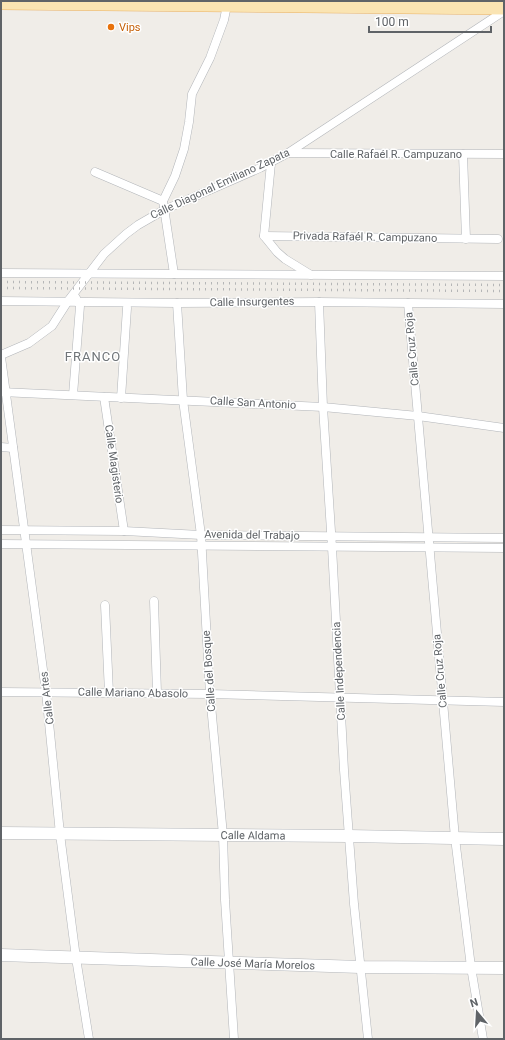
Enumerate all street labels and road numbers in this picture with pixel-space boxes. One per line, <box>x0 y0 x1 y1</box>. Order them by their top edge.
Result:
street label: Calle Diagonal Emiliano Zapata <box>148 146 292 222</box>
street label: Calle Rafaél R. Campuzano <box>330 148 462 161</box>
street label: Privada Rafaél R. Campuzano <box>293 229 437 245</box>
street label: Calle Insurgentes <box>210 295 295 309</box>
street label: Calle Cruz Roja <box>402 312 422 386</box>
street label: Calle San Antonio <box>210 394 296 412</box>
street label: Calle Magisterio <box>102 424 126 504</box>
street label: Avenida del Trabajo <box>204 528 300 542</box>
street label: Calle Independencia <box>330 621 348 721</box>
street label: Calle del Bosque <box>200 630 218 712</box>
street label: Calle Cruz Roja <box>430 634 450 708</box>
street label: Calle Artes <box>37 670 57 725</box>
street label: Calle Mariano Abasolo <box>78 686 188 700</box>
street label: Calle Aldama <box>221 828 285 842</box>
street label: Calle José María Morelos <box>190 955 316 972</box>

